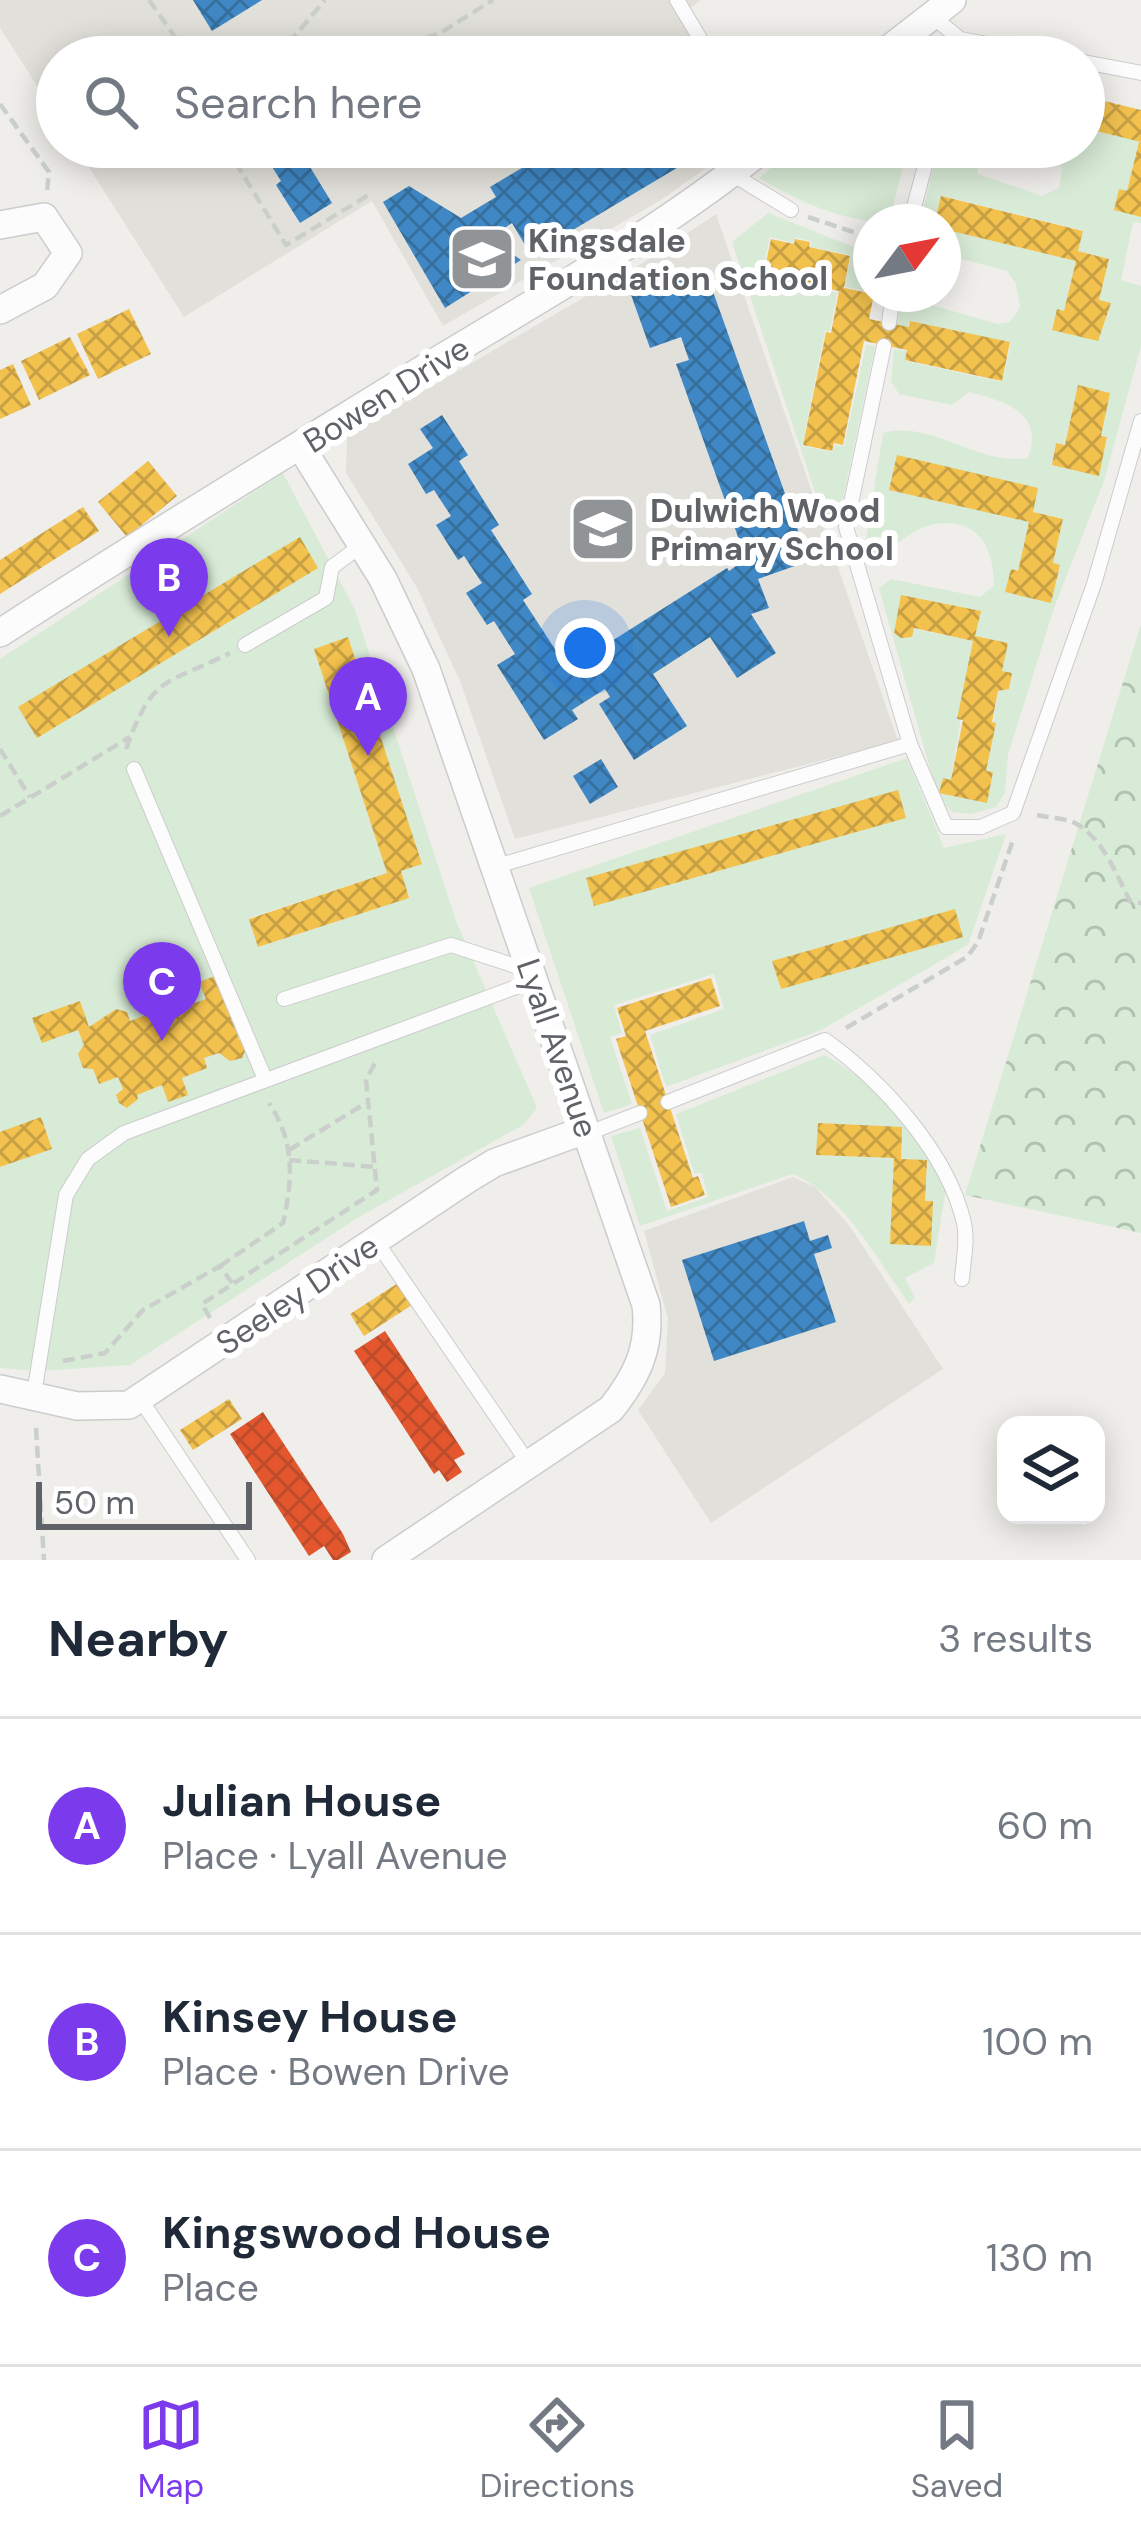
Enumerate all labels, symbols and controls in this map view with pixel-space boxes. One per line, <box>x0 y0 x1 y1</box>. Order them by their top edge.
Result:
search box <box>36 36 1105 168</box>
icon: search <box>78 69 144 135</box>
text: Search here <box>174 73 422 132</box>
north arrow <box>853 204 961 312</box>
place label: Kingsdale Foundation School <box>528 219 828 300</box>
school or university icon: Kingsdale Foundation School <box>447 224 517 294</box>
street label: Bowen Drive <box>295 326 477 462</box>
place label: Dulwich Wood Primary School <box>650 489 894 570</box>
school or university icon: Dulwich Wood Primary School <box>568 494 638 564</box>
pin: B <box>130 538 208 637</box>
your location <box>555 618 615 678</box>
pin: A <box>329 657 407 756</box>
pin: C <box>123 942 201 1041</box>
street label: Lyall Avenue <box>507 953 608 1143</box>
street label: Seeley Drive <box>208 1224 387 1365</box>
map controls <box>997 1416 1105 1524</box>
button: layers <box>997 1416 1105 1524</box>
scale bar <box>36 1476 252 1529</box>
text: 50 m <box>54 1481 135 1524</box>
text: Nearby <box>48 1605 229 1672</box>
text: 3 results <box>938 1613 1093 1664</box>
text: Julian House <box>162 1771 441 1830</box>
text: A <box>73 1800 101 1851</box>
text: 60 m <box>997 1800 1093 1851</box>
text: Place · Lyall Avenue <box>162 1830 508 1881</box>
text: Kinsey House <box>162 1987 458 2046</box>
text: B <box>75 2016 99 2067</box>
text: 100 m <box>982 2016 1093 2067</box>
text: Place · Bowen Drive <box>162 2046 510 2097</box>
text: Kingswood House <box>162 2203 551 2262</box>
text: C <box>73 2232 101 2283</box>
text: 130 m <box>986 2232 1093 2283</box>
text: Place <box>162 2262 259 2313</box>
tab: Map <box>138 2392 204 2507</box>
tab: Directions <box>480 2392 635 2507</box>
tab: Saved <box>911 2392 1003 2507</box>

